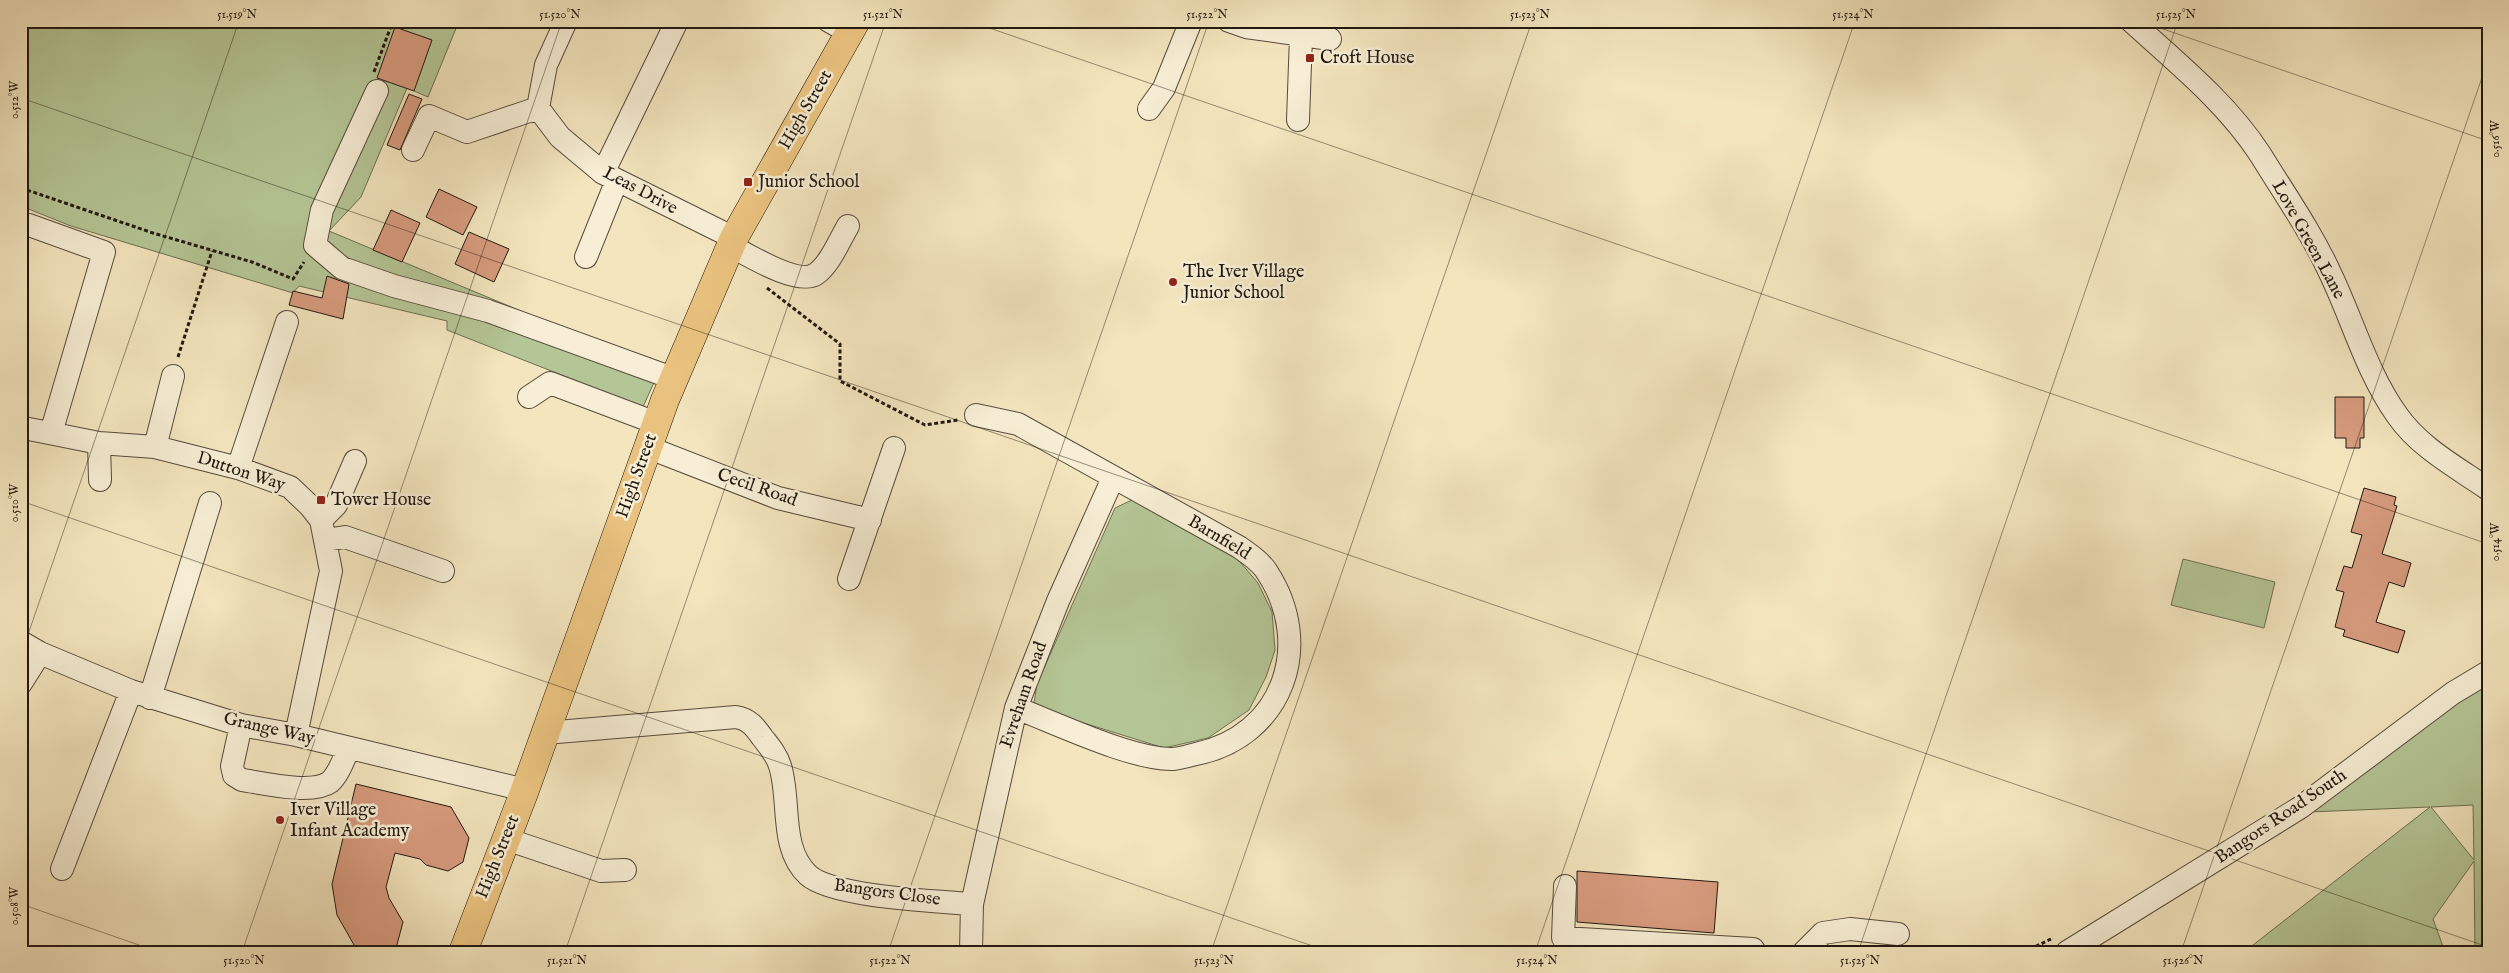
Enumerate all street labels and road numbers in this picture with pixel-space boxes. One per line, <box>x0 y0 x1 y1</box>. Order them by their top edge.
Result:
street label: High Street <box>774 66 838 154</box>
street label: Leas Drive <box>599 162 681 220</box>
street label: Love Green Lane <box>2266 177 2350 303</box>
street label: High Street <box>611 431 663 521</box>
street label: Dutton Way <box>194 447 288 497</box>
street label: Cecil Road <box>714 464 800 513</box>
street label: Barnfield <box>1183 510 1255 566</box>
street label: Evreham Road <box>995 638 1053 751</box>
street label: Grange Way <box>221 707 317 751</box>
street label: Bangors Road South <box>2211 764 2352 870</box>
street label: High Street <box>471 812 525 902</box>
street label: Bangors Close <box>832 874 942 912</box>

